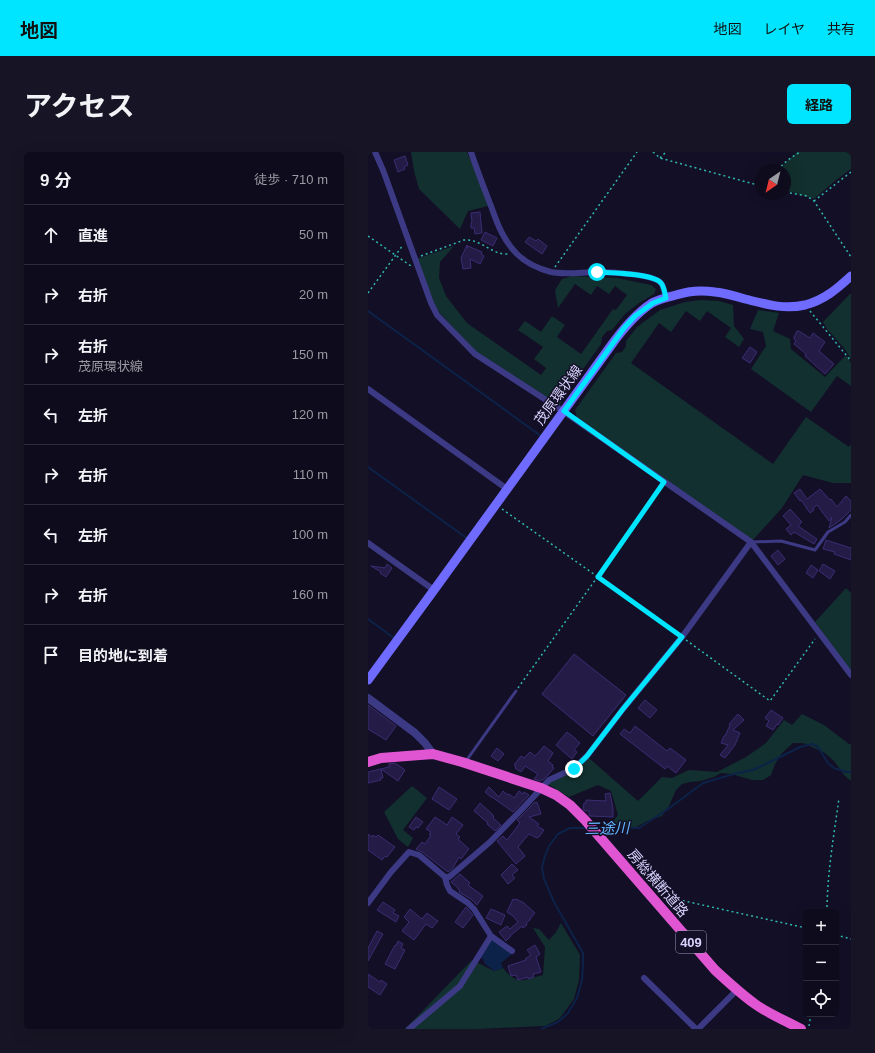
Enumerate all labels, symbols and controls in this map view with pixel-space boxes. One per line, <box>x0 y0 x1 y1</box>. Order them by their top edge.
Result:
text: 地図 <box>20 20 58 41</box>
text: 地図 <box>713 21 741 37</box>
text: レイヤ <box>763 21 805 37</box>
text: 共有 <box>827 21 855 37</box>
button: 経路 <box>787 84 851 124</box>
text: アクセス <box>24 91 135 122</box>
north arrow <box>755 164 791 200</box>
text: 9 分 <box>40 171 71 190</box>
text: 徒歩 · 710 m <box>254 172 328 187</box>
icon: ahead <box>40 224 62 246</box>
text: 直進 <box>78 227 108 244</box>
text: 50 m <box>299 227 328 242</box>
route start <box>588 263 606 281</box>
icon: right <box>40 284 62 306</box>
text: 右折 <box>78 287 108 304</box>
text: 20 m <box>299 287 328 302</box>
text: 右折 <box>78 338 108 355</box>
icon: right <box>40 344 62 366</box>
text: 150 m <box>292 347 328 362</box>
text: 茂原環状線 <box>78 359 143 374</box>
street label: 茂原環状線 <box>531 362 585 428</box>
icon: left <box>40 404 62 426</box>
text: 左折 <box>78 407 108 424</box>
text: 120 m <box>292 407 328 422</box>
icon: right <box>40 464 62 486</box>
text: 右折 <box>78 467 108 484</box>
text: 110 m <box>293 467 328 482</box>
icon: left <box>40 524 62 546</box>
text: 左折 <box>78 527 108 544</box>
text: 100 m <box>292 527 328 542</box>
icon: right <box>40 584 62 606</box>
text: 右折 <box>78 587 108 604</box>
text: 160 m <box>292 587 328 602</box>
icon: arrive <box>40 644 62 666</box>
text: 目的地に到着 <box>78 647 168 664</box>
route end <box>565 760 583 778</box>
water label: 三途川 <box>584 819 632 837</box>
street label: 房総横断道路 <box>624 846 692 920</box>
map controls <box>803 909 839 1017</box>
button: + <box>803 909 839 945</box>
road number: 409 <box>676 931 706 953</box>
button: − <box>803 945 839 981</box>
button: locate <box>803 981 839 1017</box>

